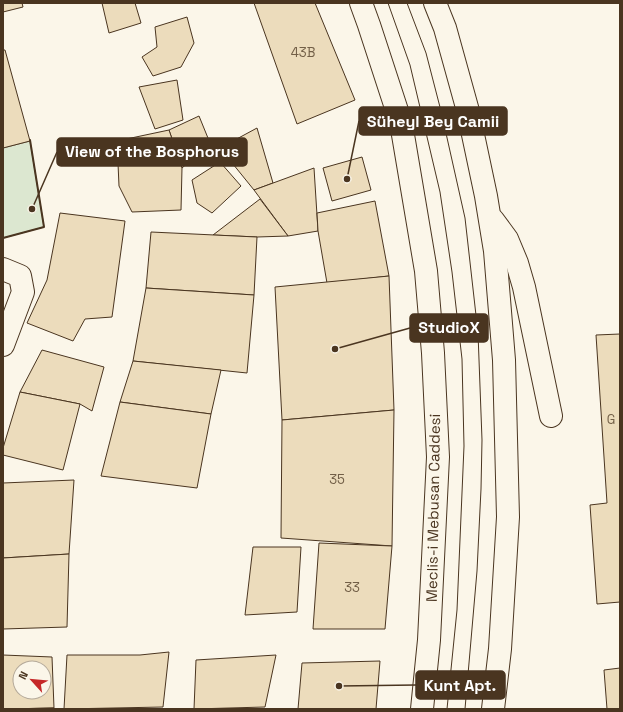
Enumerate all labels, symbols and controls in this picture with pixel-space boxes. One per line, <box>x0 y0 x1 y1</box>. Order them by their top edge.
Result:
house number: 43B <box>291 44 315 61</box>
callout: Süheyl Bey Camii <box>359 107 507 135</box>
text: Süheyl Bey Camii <box>367 111 499 132</box>
callout: View of the Bosphorus <box>57 138 247 166</box>
text: View of the Bosphorus <box>65 141 239 162</box>
callout: StudioX <box>410 314 488 342</box>
text: StudioX <box>418 317 480 338</box>
house number: G <box>607 411 615 428</box>
street label: Meclis-i Mebusan Caddesi <box>422 414 444 602</box>
house number: 35 <box>329 471 345 488</box>
house number: 33 <box>344 579 360 596</box>
north arrow <box>12 660 52 700</box>
text: N <box>15 669 31 682</box>
callout: Kunt Apt. <box>416 671 505 699</box>
text: Kunt Apt. <box>424 675 496 696</box>

